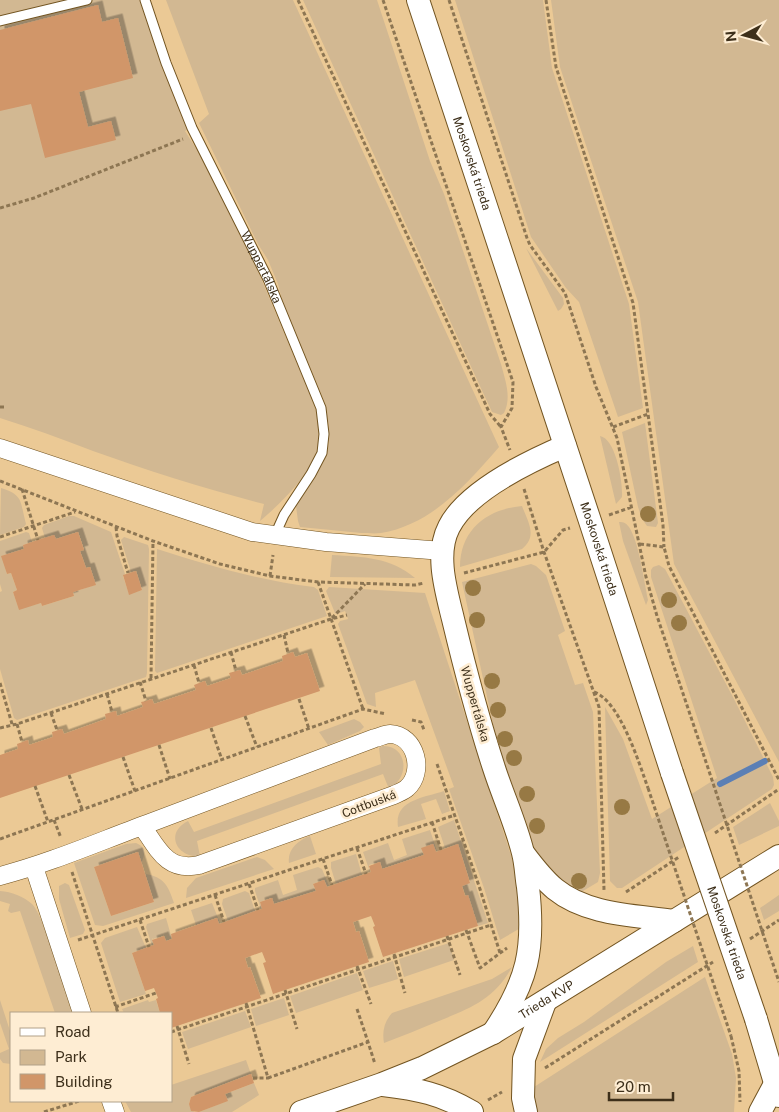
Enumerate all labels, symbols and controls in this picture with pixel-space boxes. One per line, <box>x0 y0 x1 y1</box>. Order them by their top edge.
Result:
north arrow <box>719 10 769 60</box>
text: N <box>723 30 740 43</box>
street label: Moskovská trieda <box>450 115 494 212</box>
street label: Wuppertálska <box>238 229 284 305</box>
street label: Moskovská trieda <box>577 500 621 598</box>
street label: Wuppertálska <box>458 665 492 743</box>
street label: Cottbuská <box>340 787 398 821</box>
street label: Moskovská trieda <box>704 884 749 981</box>
street label: Trieda KVP <box>517 977 577 1022</box>
legend <box>10 1012 172 1102</box>
text: Road <box>55 1023 91 1040</box>
text: Park <box>55 1048 87 1065</box>
scale bar <box>609 1070 673 1102</box>
text: Building <box>55 1073 113 1090</box>
text: 20 m <box>616 1078 651 1095</box>

